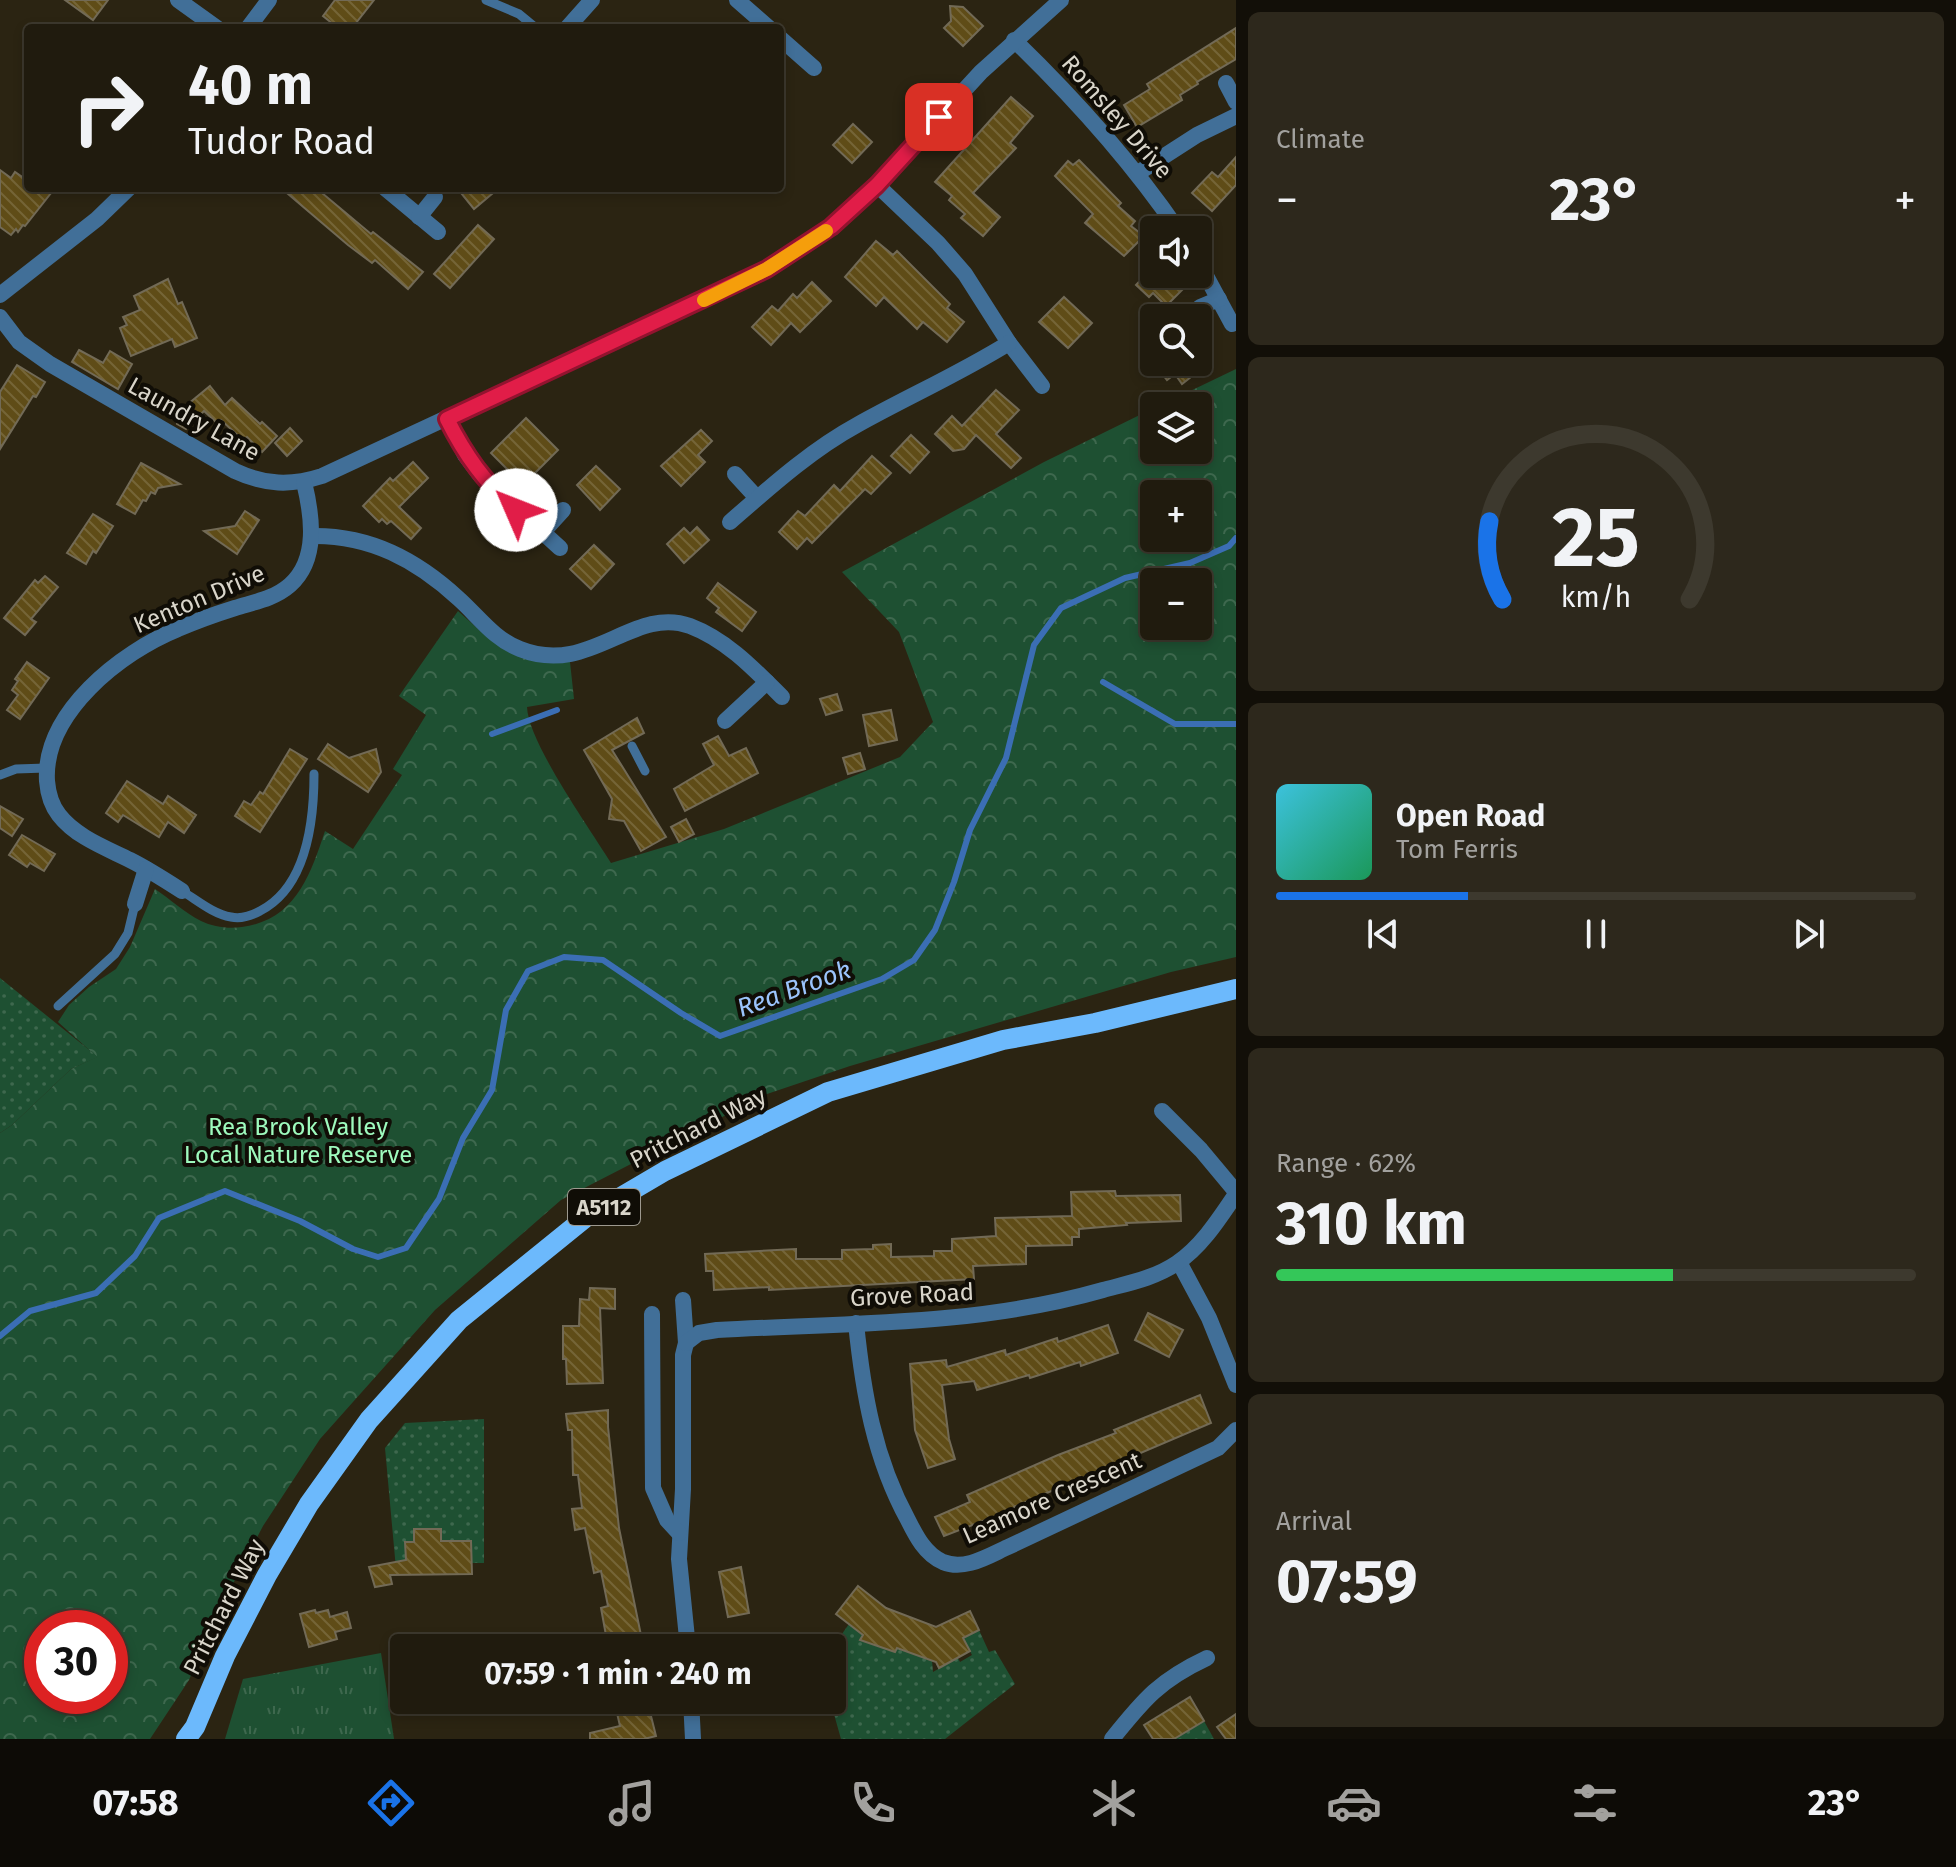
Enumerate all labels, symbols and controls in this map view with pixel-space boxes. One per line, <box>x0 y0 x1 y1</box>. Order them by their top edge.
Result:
street label: Romsley Drive <box>1056 50 1178 184</box>
text: 40 m <box>188 52 313 119</box>
icon: right <box>56 56 160 160</box>
pin <box>905 83 973 151</box>
icon: arrive <box>917 95 961 139</box>
text: Tudor Road <box>188 120 375 164</box>
text: Climate <box>1276 124 1365 155</box>
text: 23° <box>1549 164 1643 236</box>
text: − <box>1276 174 1298 227</box>
text: + <box>1894 174 1916 227</box>
map controls <box>1140 216 1212 640</box>
button: sound <box>1140 216 1212 288</box>
button: search <box>1140 304 1212 376</box>
street label: Laundry Lane <box>123 371 265 467</box>
button: layers <box>1140 392 1212 464</box>
position arrow <box>474 468 558 552</box>
button: + <box>1140 480 1212 552</box>
text: 25 <box>1552 488 1640 588</box>
street label: Kenton Drive <box>129 559 269 639</box>
button: − <box>1140 568 1212 640</box>
text: km/h <box>1561 580 1631 615</box>
text: Open Road <box>1396 798 1545 834</box>
text: Tom Ferris <box>1396 834 1518 865</box>
icon: previous <box>1361 912 1405 956</box>
icon: pause <box>1574 912 1618 956</box>
icon: next <box>1787 912 1831 956</box>
water label: Rea Brook <box>733 954 855 1024</box>
street label: Pritchard Way <box>625 1082 771 1174</box>
park label: Rea Brook Valley Local Nature Reserve <box>184 1113 412 1169</box>
text: Range · 62% <box>1276 1148 1416 1179</box>
text: 310 km <box>1276 1188 1467 1260</box>
road number: A5112 <box>568 1189 640 1225</box>
street label: Grove Road <box>849 1278 975 1312</box>
street label: Leamore Crescent <box>958 1446 1146 1550</box>
text: Arrival <box>1276 1506 1352 1537</box>
street label: Pritchard Way <box>178 1534 270 1680</box>
text: 07:59 <box>1276 1546 1418 1618</box>
speed limit sign: 30 <box>24 1610 128 1714</box>
text: 07:59 · 1 min · 240 m <box>484 1656 752 1692</box>
icon: directions <box>363 1775 419 1831</box>
icon: music <box>604 1775 660 1831</box>
icon: phone <box>845 1775 901 1831</box>
icon: climate <box>1086 1775 1142 1831</box>
icon: car <box>1326 1775 1382 1831</box>
icon: filters <box>1567 1775 1623 1831</box>
text: 07:58 <box>92 1781 179 1825</box>
text: 23° <box>1808 1781 1864 1825</box>

